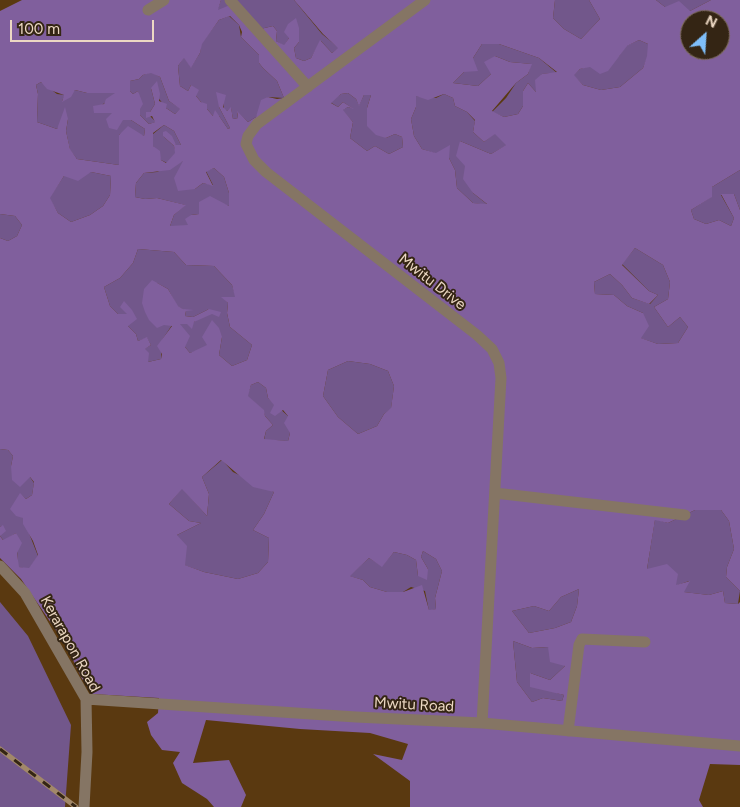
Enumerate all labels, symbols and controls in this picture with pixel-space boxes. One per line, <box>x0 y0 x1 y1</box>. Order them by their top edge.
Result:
scale bar <box>12 10 156 42</box>
north arrow <box>680 10 730 60</box>
text: N <box>703 12 720 32</box>
text: 100 m <box>18 20 60 38</box>
street label: Mwitu Drive <box>395 250 469 314</box>
street label: Kerarapon Road <box>36 593 104 695</box>
street label: Mwitu Road <box>373 694 455 716</box>

